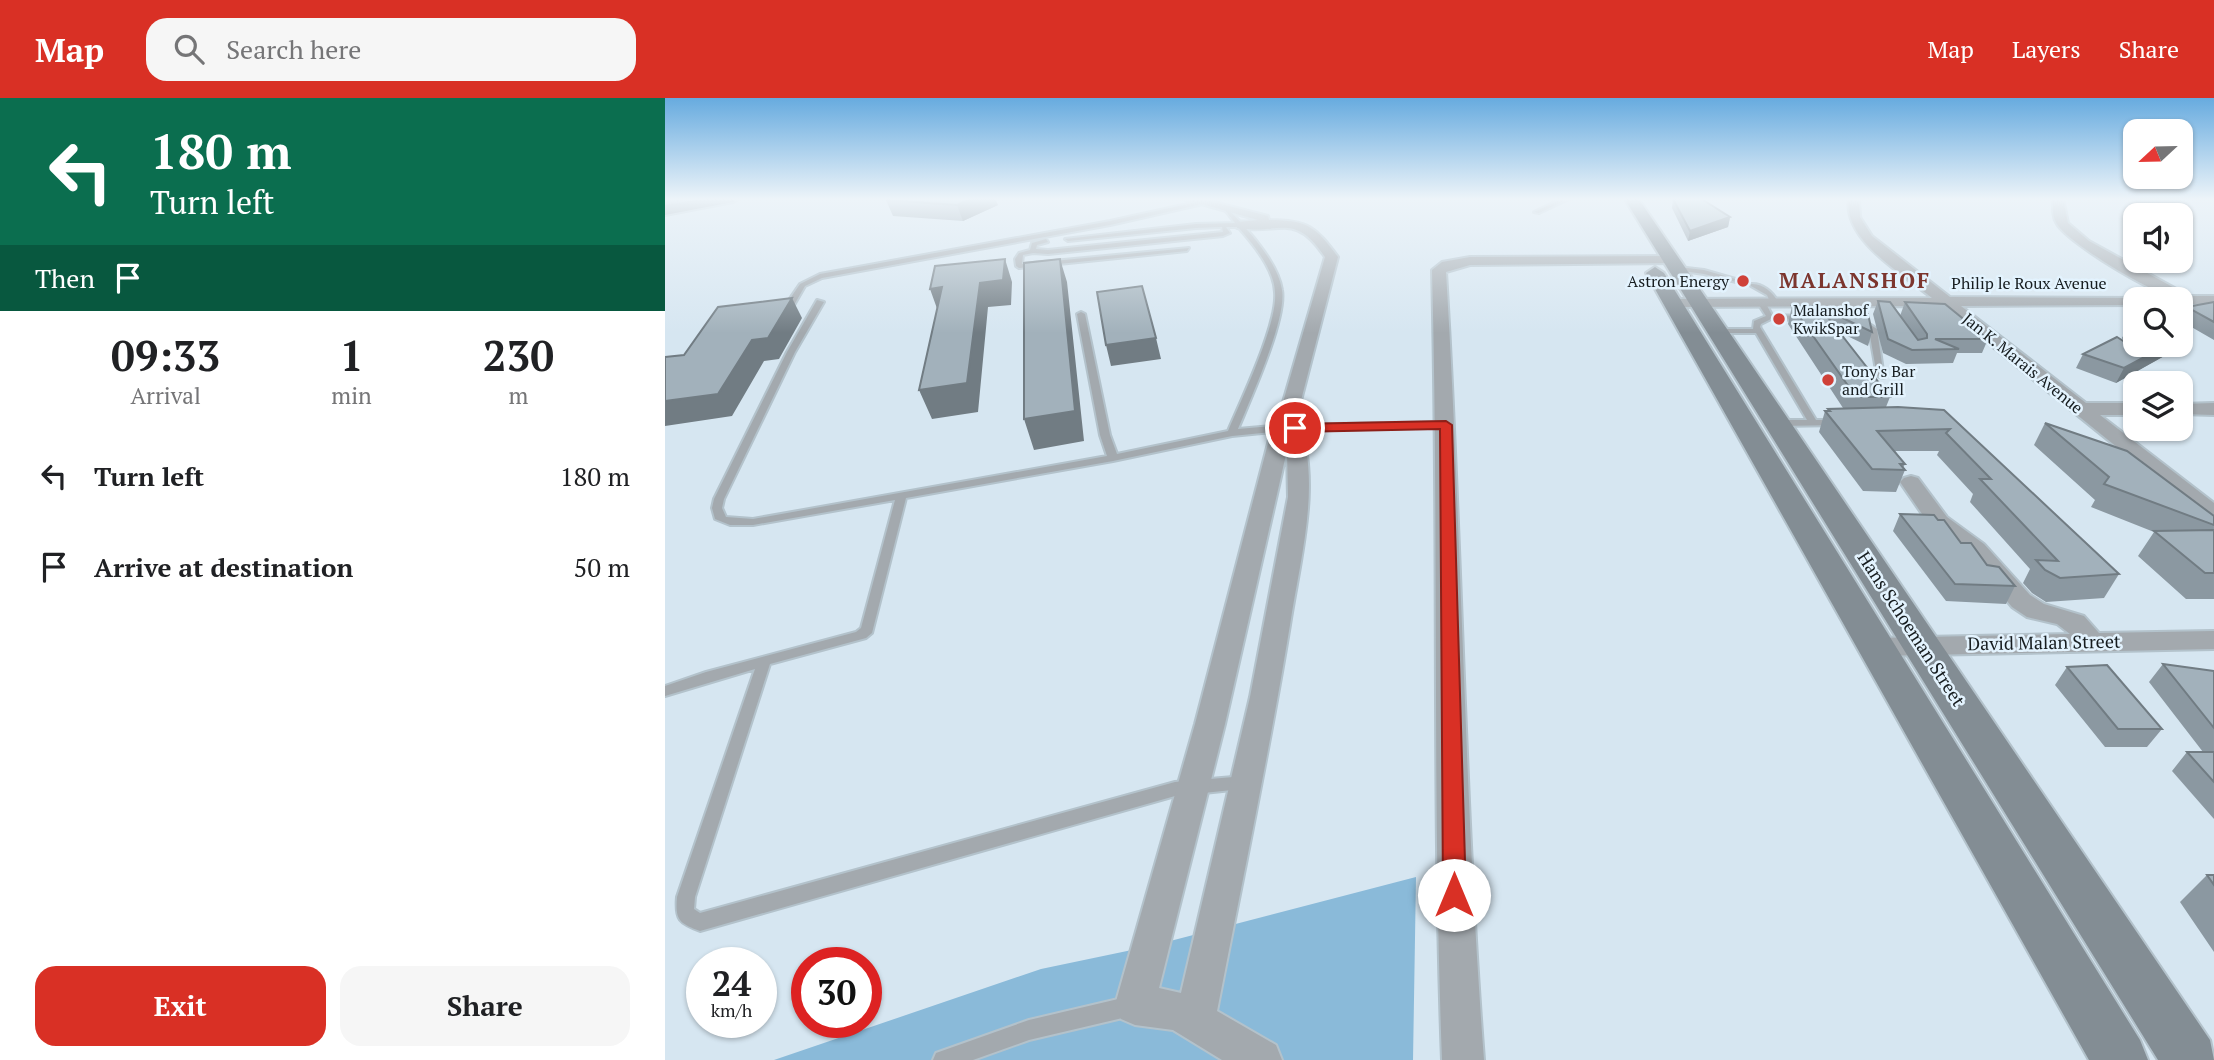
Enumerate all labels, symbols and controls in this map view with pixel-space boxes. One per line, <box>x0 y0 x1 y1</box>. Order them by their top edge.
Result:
search box <box>146 18 636 81</box>
text: Map <box>35 28 104 71</box>
icon: search <box>170 30 208 68</box>
text: Search here <box>226 32 361 66</box>
text: Map <box>1927 33 1974 65</box>
text: Layers <box>2012 33 2081 65</box>
text: Share <box>2119 33 2179 65</box>
text: 180 m <box>150 118 292 183</box>
north arrow <box>2123 119 2193 189</box>
map controls <box>2123 119 2193 441</box>
icon: left <box>35 126 126 217</box>
text: Turn left <box>150 181 274 223</box>
button: sound <box>2123 203 2193 273</box>
icon: arrive <box>109 259 147 297</box>
text: Then <box>35 261 95 295</box>
district label: MALANSHOF <box>1779 266 1931 294</box>
place label: Astron Energy <box>1627 270 1730 292</box>
street label: Philip le Roux Avenue <box>1951 272 2107 294</box>
marker: Astron Energy <box>1735 273 1751 289</box>
button: search <box>2123 287 2193 357</box>
place label: Malanshof KwikSpar <box>1793 299 1870 339</box>
street label: Jan K. Marais Avenue <box>1958 308 2088 418</box>
marker: Malanshof KwikSpar <box>1771 311 1787 327</box>
text: 09:33 <box>111 327 220 383</box>
text: 1 <box>340 327 363 383</box>
text: 230 <box>483 327 554 383</box>
place label: Tony's Bar and Grill <box>1842 360 1916 400</box>
button: layers <box>2123 371 2193 441</box>
marker: Tony's Bar and Grill <box>1820 372 1836 388</box>
text: Arrival <box>130 380 201 411</box>
text: min <box>331 380 372 411</box>
text: m <box>508 380 528 411</box>
pin <box>1265 398 1325 458</box>
icon: arrive <box>1276 409 1314 447</box>
icon: left <box>35 457 73 495</box>
text: Turn left <box>94 459 204 493</box>
text: 180 m <box>560 459 630 493</box>
street label: Hans Schoeman Street <box>1853 546 1971 711</box>
icon: arrive <box>35 548 73 586</box>
text: Arrive at destination <box>94 550 353 584</box>
text: 50 m <box>574 550 630 584</box>
street label: David Malan Street <box>1967 629 2121 655</box>
position arrow <box>1417 858 1491 932</box>
speed limit sign: 30 <box>791 947 882 1038</box>
text: 24 <box>712 960 751 1006</box>
button: Exit <box>35 966 326 1046</box>
button: Share <box>340 966 630 1046</box>
text: km/h <box>711 998 752 1022</box>

